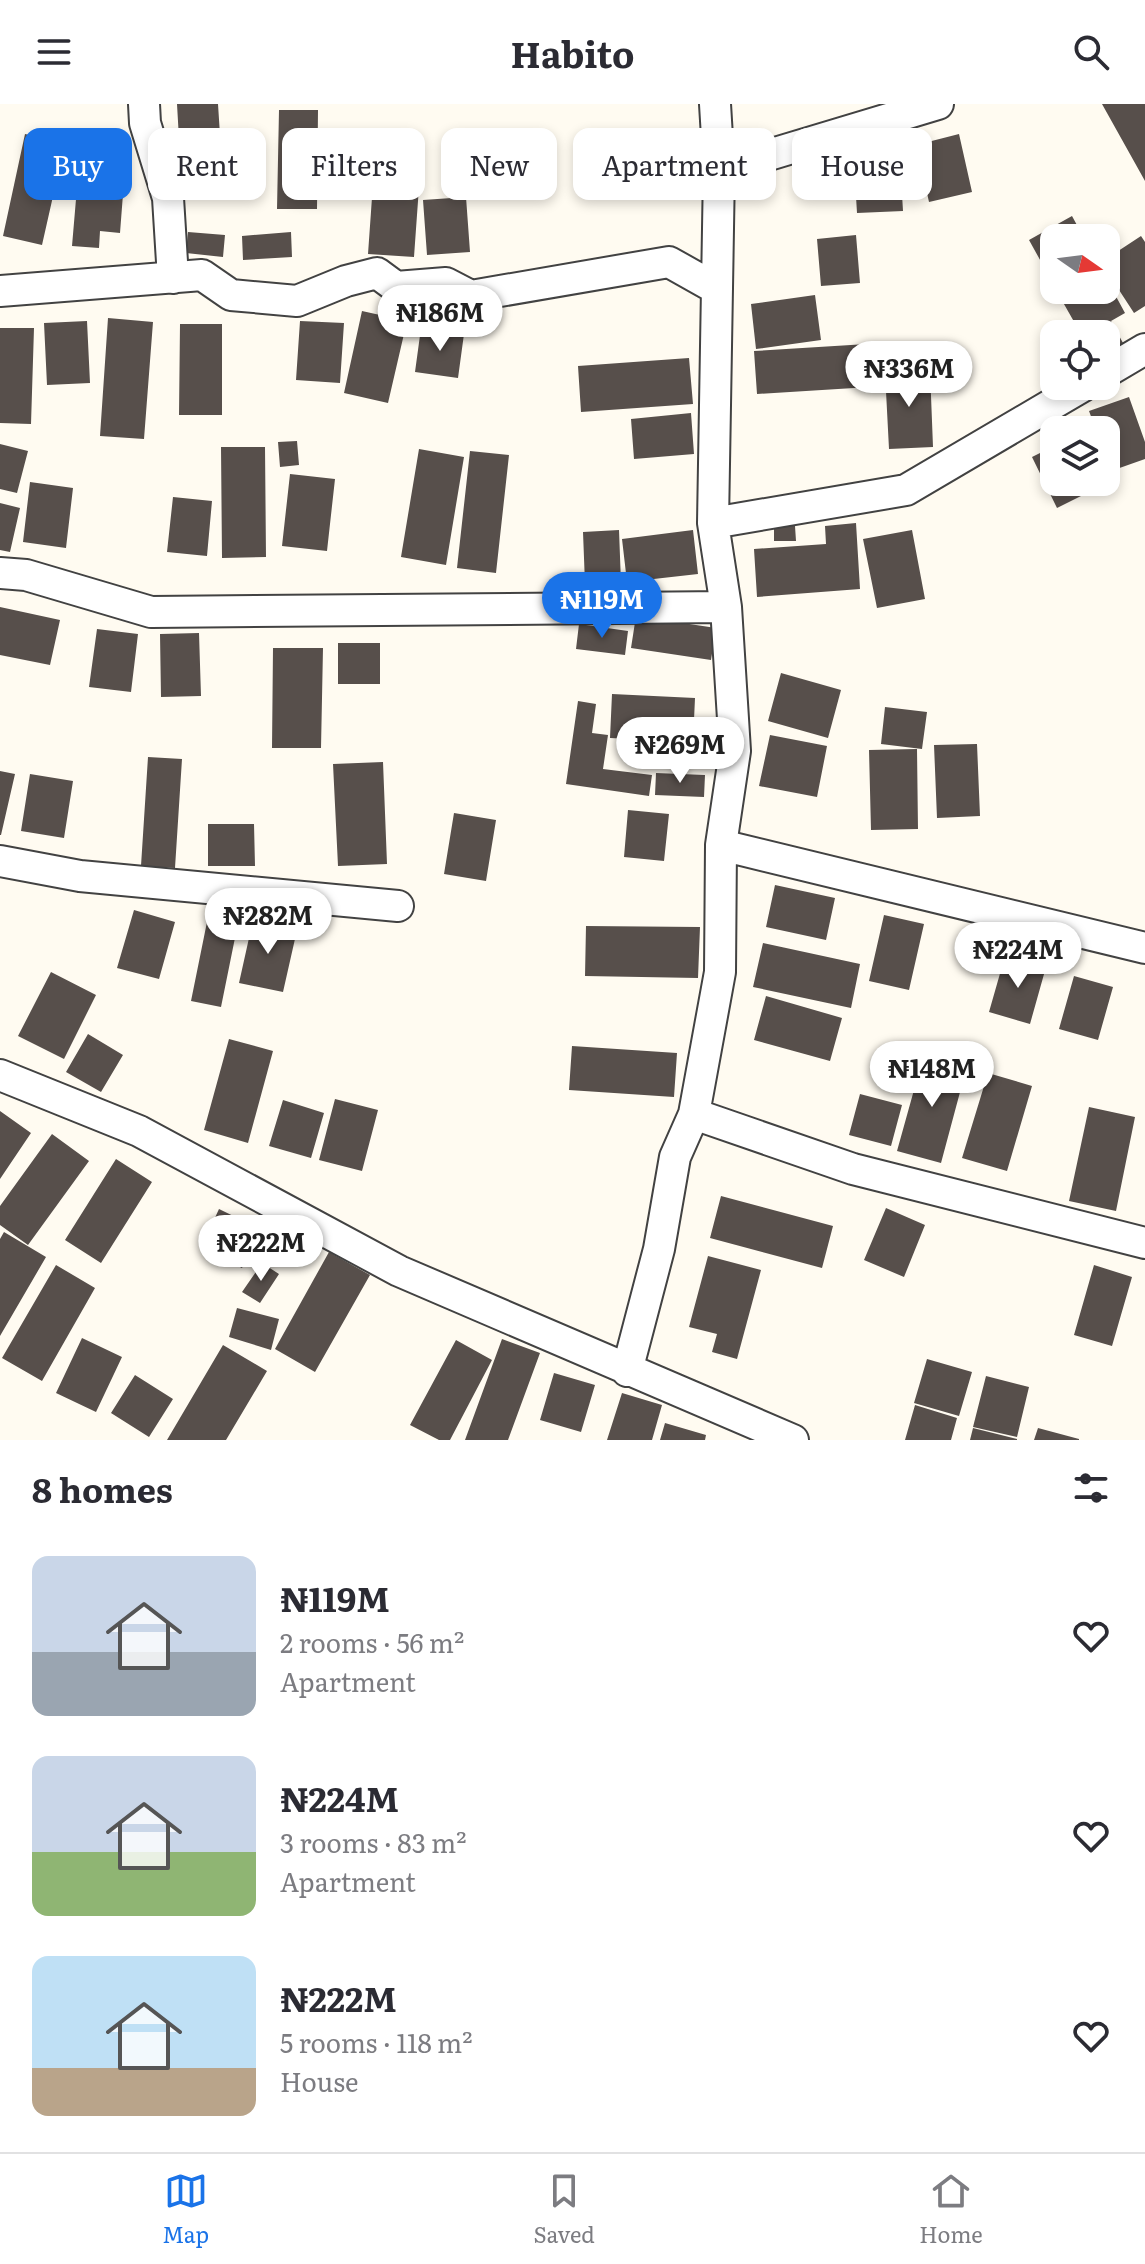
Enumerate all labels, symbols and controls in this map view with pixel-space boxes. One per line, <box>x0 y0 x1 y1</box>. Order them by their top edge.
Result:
text: Habito <box>511 26 634 79</box>
icon: menu <box>32 30 76 74</box>
icon: search <box>1069 30 1113 74</box>
chip: Buy <box>24 128 132 200</box>
chip: Rent <box>148 128 266 200</box>
chip: Filters <box>282 128 425 200</box>
chip: New <box>441 128 557 200</box>
chip: Apartment <box>573 128 776 200</box>
chip: House <box>792 128 932 200</box>
north arrow <box>1040 224 1120 304</box>
map controls <box>1040 224 1120 496</box>
pin: ₦186M <box>384 285 496 353</box>
text: ₦186M <box>396 291 484 330</box>
button: locate <box>1040 320 1120 400</box>
pin: ₦336M <box>853 341 965 409</box>
text: ₦336M <box>863 347 955 386</box>
button: layers <box>1040 416 1120 496</box>
pin: ₦119M <box>546 572 658 640</box>
text: ₦119M <box>560 578 644 617</box>
pin: ₦269M <box>624 717 736 785</box>
text: ₦269M <box>634 723 726 762</box>
pin: ₦282M <box>212 888 324 956</box>
text: ₦282M <box>223 894 313 933</box>
pin: ₦224M <box>962 922 1074 990</box>
text: ₦224M <box>972 928 1064 967</box>
pin: ₦148M <box>876 1041 988 1109</box>
text: ₦148M <box>888 1047 976 1086</box>
pin: ₦222M <box>205 1215 317 1283</box>
text: ₦222M <box>216 1221 306 1260</box>
text: 8 homes <box>32 1463 173 1513</box>
icon: filters <box>1069 1466 1113 1510</box>
text: ₦119M <box>280 1572 390 1622</box>
icon: home <box>96 1588 192 1684</box>
icon: heart <box>1069 1614 1113 1658</box>
text: 2 rooms · 56 m² <box>280 1622 464 1661</box>
text: Apartment <box>280 1661 416 1700</box>
text: ₦224M <box>280 1772 399 1822</box>
icon: home <box>96 1788 192 1884</box>
icon: heart <box>1069 1814 1113 1858</box>
text: 3 rooms · 83 m² <box>280 1822 466 1861</box>
text: Apartment <box>280 1861 416 1900</box>
text: ₦222M <box>280 1972 397 2022</box>
icon: home <box>96 1988 192 2084</box>
icon: heart <box>1069 2014 1113 2058</box>
text: 5 rooms · 118 m² <box>280 2022 473 2061</box>
text: House <box>280 2061 358 2100</box>
tab: Map <box>162 2169 209 2250</box>
tab: Saved <box>534 2169 595 2250</box>
tab: Home <box>919 2169 983 2250</box>

